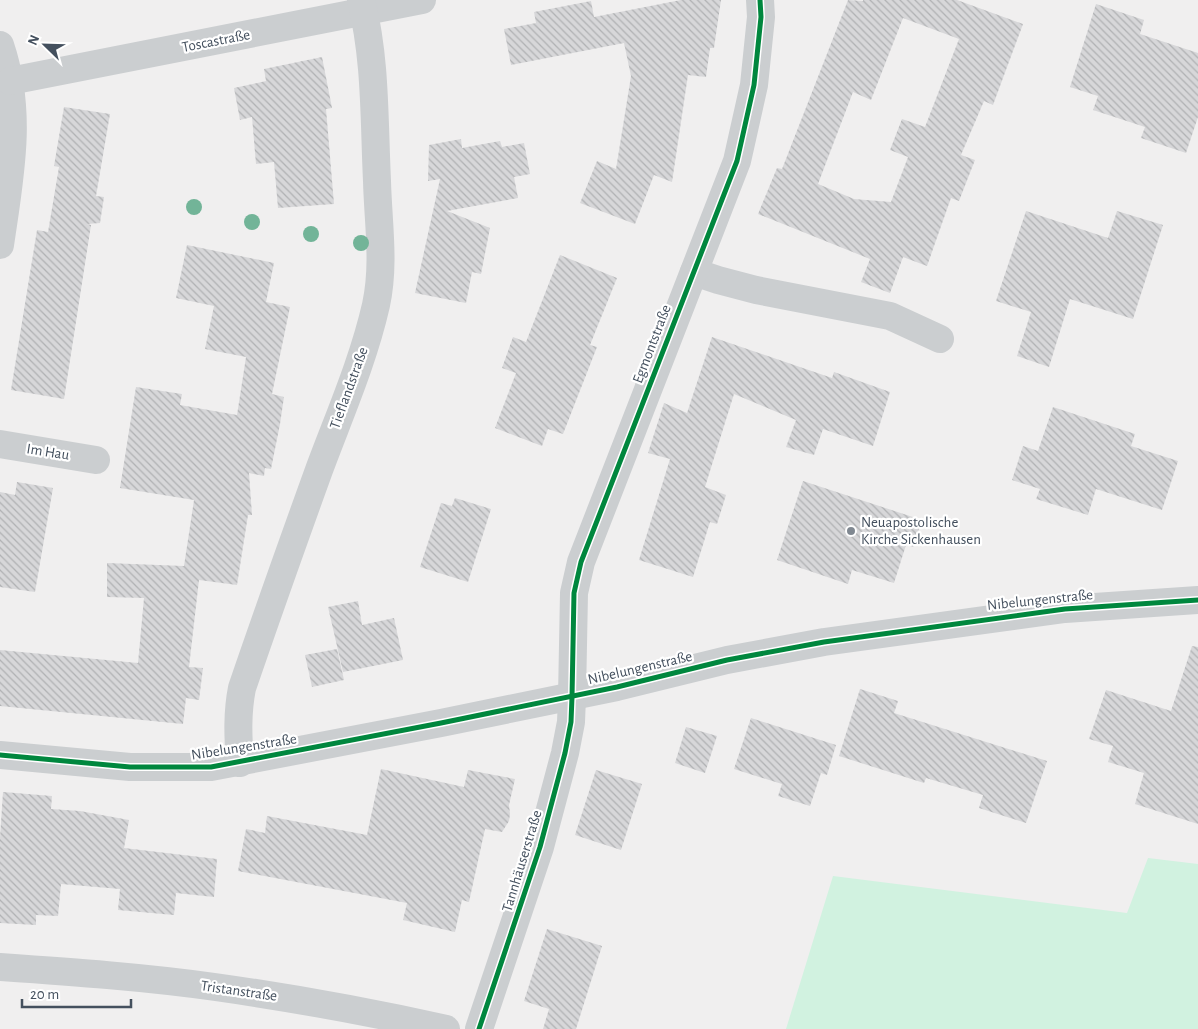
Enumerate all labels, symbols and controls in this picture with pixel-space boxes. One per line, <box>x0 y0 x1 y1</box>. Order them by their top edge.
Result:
north arrow <box>20 20 70 70</box>
street label: Toscastraße <box>181 27 251 55</box>
text: N <box>26 33 42 48</box>
street label: Egmontstraße <box>630 303 674 385</box>
street label: Tieflandstraße <box>327 345 371 431</box>
street label: Im Hau <box>26 441 71 463</box>
place label: Neuapostolische Kirche Sickenhausen <box>861 515 981 547</box>
marker: Neuapostolische Kirche Sickenhausen <box>845 525 857 537</box>
street label: Nibelungenstraße <box>986 587 1094 613</box>
street label: Nibelungenstraße <box>586 649 694 687</box>
street label: Nibelungenstraße <box>190 731 298 763</box>
street label: Tannhäuserstraße <box>499 808 545 914</box>
scale bar <box>22 976 131 1008</box>
street label: Tristanstraße <box>200 978 278 1004</box>
text: 20 m <box>30 987 59 1002</box>

